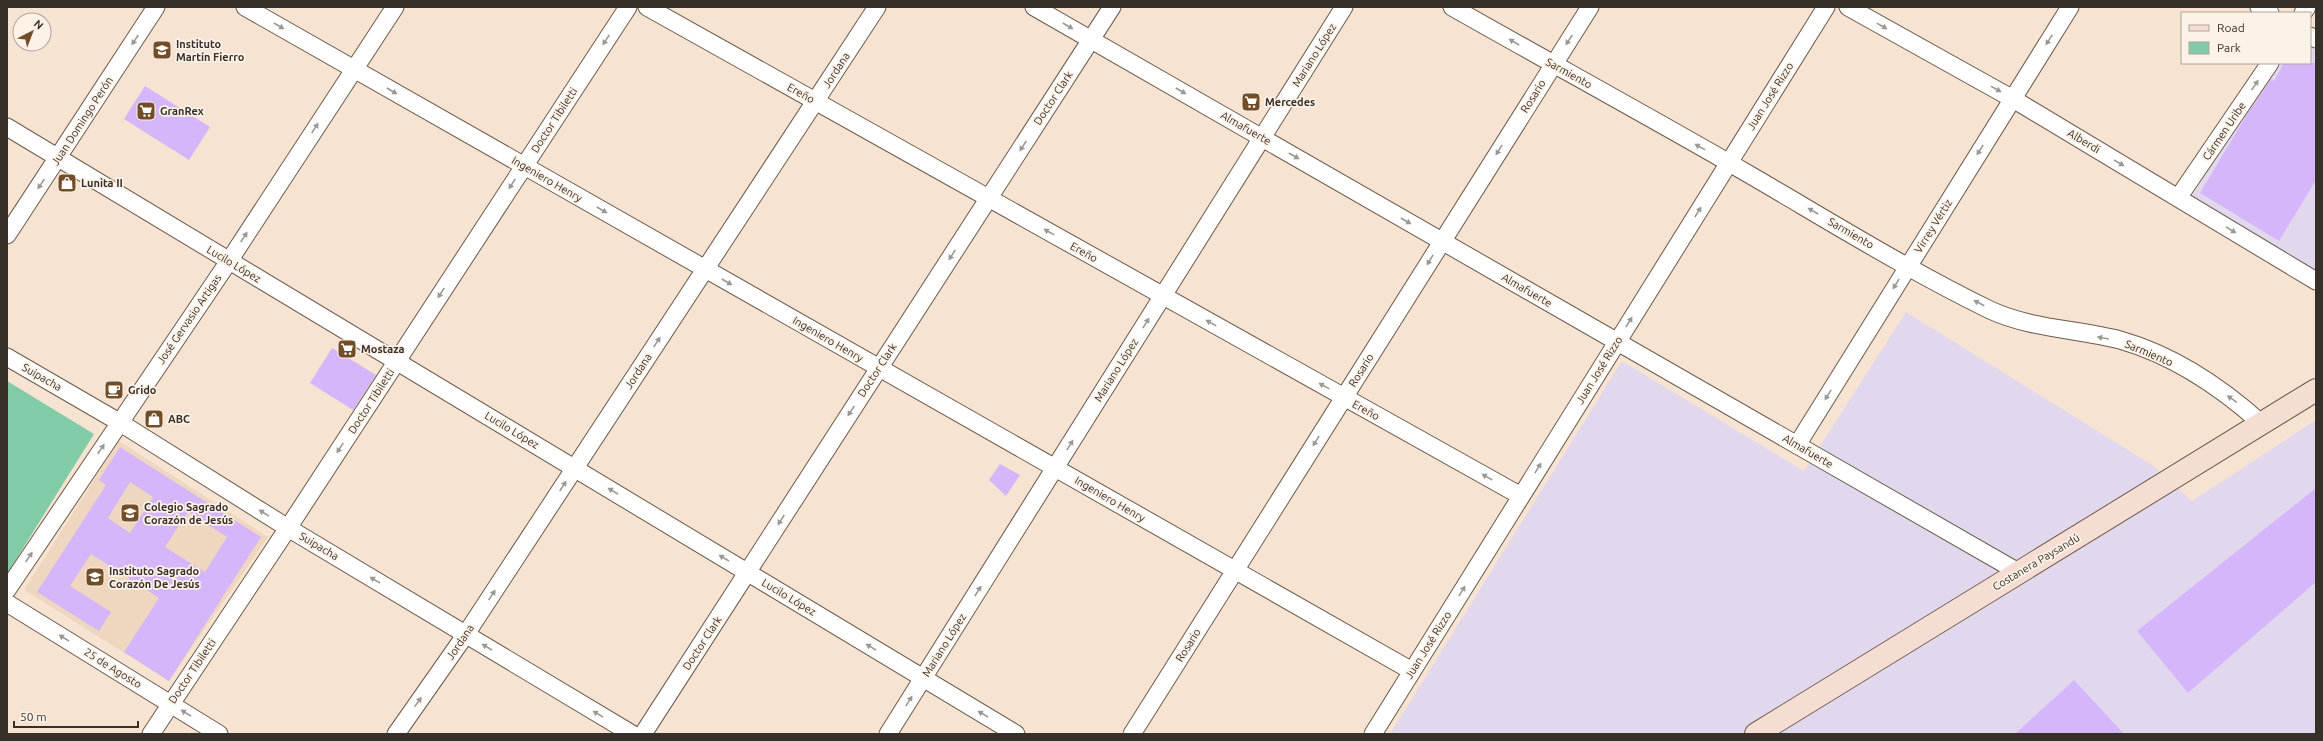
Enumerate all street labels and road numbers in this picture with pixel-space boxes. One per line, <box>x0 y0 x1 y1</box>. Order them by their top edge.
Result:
street label: Mariano López <box>1290 21 1338 89</box>
street label: Jordana <box>820 50 852 90</box>
street label: Sarmiento <box>1544 55 1594 91</box>
street label: Juan José Rizzo <box>1744 60 1796 132</box>
street label: Doctor Clark <box>1031 68 1075 127</box>
street label: Juan Domingo Perón <box>49 74 115 168</box>
street label: Rosario <box>1518 77 1548 115</box>
street label: Ereño <box>785 81 817 105</box>
street label: Doctor Tibiletti <box>529 85 579 155</box>
street label: Cármen Uribe <box>2200 100 2248 162</box>
street label: Almafuerte <box>1219 109 1273 147</box>
street label: Alberdi <box>2066 127 2102 155</box>
street label: Ingeniero Henry <box>510 154 585 204</box>
street label: Virrey Vértiz <box>1912 197 1954 255</box>
street label: Sarmiento <box>1826 215 1876 251</box>
street label: Ereño <box>1068 240 1100 264</box>
street label: Lucilo López <box>205 243 263 285</box>
street label: Almafuerte <box>1500 271 1554 309</box>
street label: José Gervasio Artigas <box>155 272 224 366</box>
street label: Ingeniero Henry <box>791 314 866 364</box>
street label: Juan José Rizzo <box>1573 334 1625 406</box>
street label: Mariano López <box>1092 336 1140 404</box>
street label: Sarmiento <box>2123 338 2175 368</box>
street label: Doctor Clark <box>855 340 899 399</box>
street label: Jordana <box>622 351 654 391</box>
street label: Rosario <box>1346 351 1376 389</box>
street label: Suipacha <box>20 361 64 393</box>
street label: Doctor Tibiletti <box>346 366 396 436</box>
street label: Ereño <box>1350 398 1382 422</box>
street label: Lucilo López <box>483 409 541 451</box>
street label: Almafuerte <box>1781 432 1835 470</box>
street label: Ingeniero Henry <box>1073 474 1148 524</box>
street label: Suipacha <box>297 530 341 562</box>
street label: Costanera Paysandú <box>1990 531 2082 593</box>
street label: Lucilo López <box>760 576 818 618</box>
street label: Juan José Rizzo <box>1402 609 1454 681</box>
street label: Mariano López <box>920 611 968 679</box>
street label: Doctor Clark <box>680 613 724 672</box>
street label: Jordana <box>444 622 476 662</box>
street label: Rosario <box>1173 626 1203 664</box>
street label: Doctor Tibiletti <box>166 636 218 706</box>
street label: 25 de Agosto <box>82 646 144 690</box>

